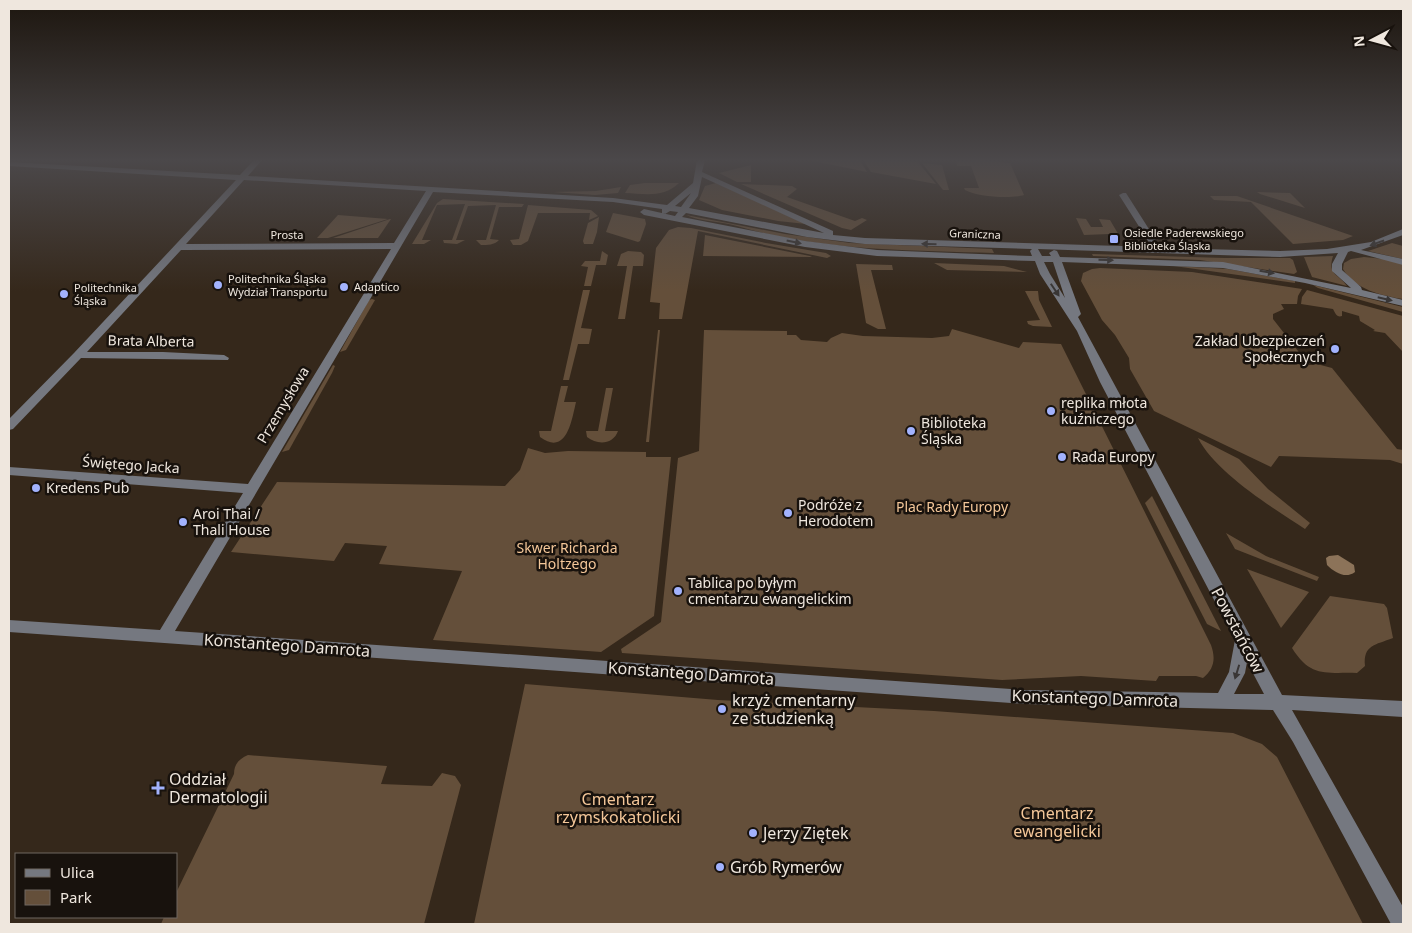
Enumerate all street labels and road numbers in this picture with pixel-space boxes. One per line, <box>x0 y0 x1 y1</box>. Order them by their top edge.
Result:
street label: Graniczna <box>949 225 1001 242</box>
street label: Prosta <box>270 227 304 242</box>
street label: Brata Alberta <box>107 330 195 351</box>
street label: Przemysłowa <box>252 363 313 447</box>
street label: Świętego Jacka <box>82 452 180 477</box>
street label: Powstańców <box>1206 584 1270 677</box>
street label: Konstantego Damrota <box>203 628 371 662</box>
street label: Konstantego Damrota <box>607 656 775 690</box>
street label: Konstantego Damrota <box>1011 684 1179 712</box>

